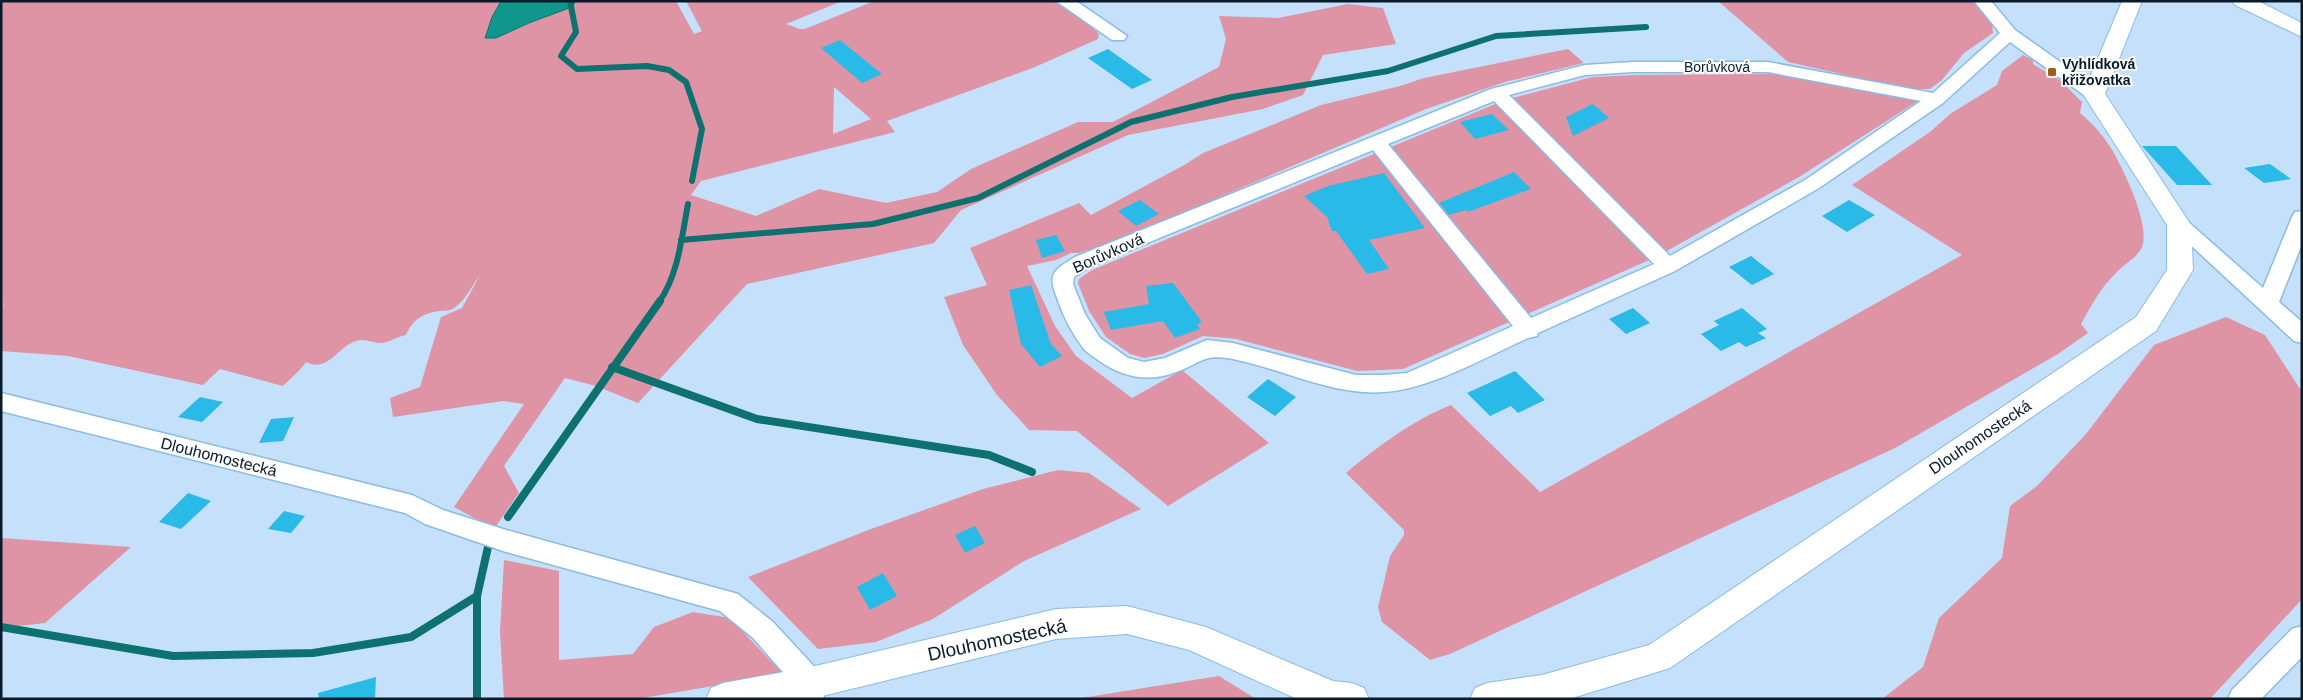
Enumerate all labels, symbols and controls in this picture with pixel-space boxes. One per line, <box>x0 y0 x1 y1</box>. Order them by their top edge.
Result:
place label: Vyhlídková křižovatka <box>2062 56 2136 88</box>
street label: Borůvková <box>1684 59 1750 75</box>
marker: Vyhlídková křižovatka <box>2046 66 2058 78</box>
street label: Borůvková <box>1070 230 1146 276</box>
street label: Dlouhomostecká <box>1926 397 2034 477</box>
street label: Dlouhomostecká <box>159 434 279 480</box>
street label: Dlouhomostecká <box>926 615 1069 665</box>

